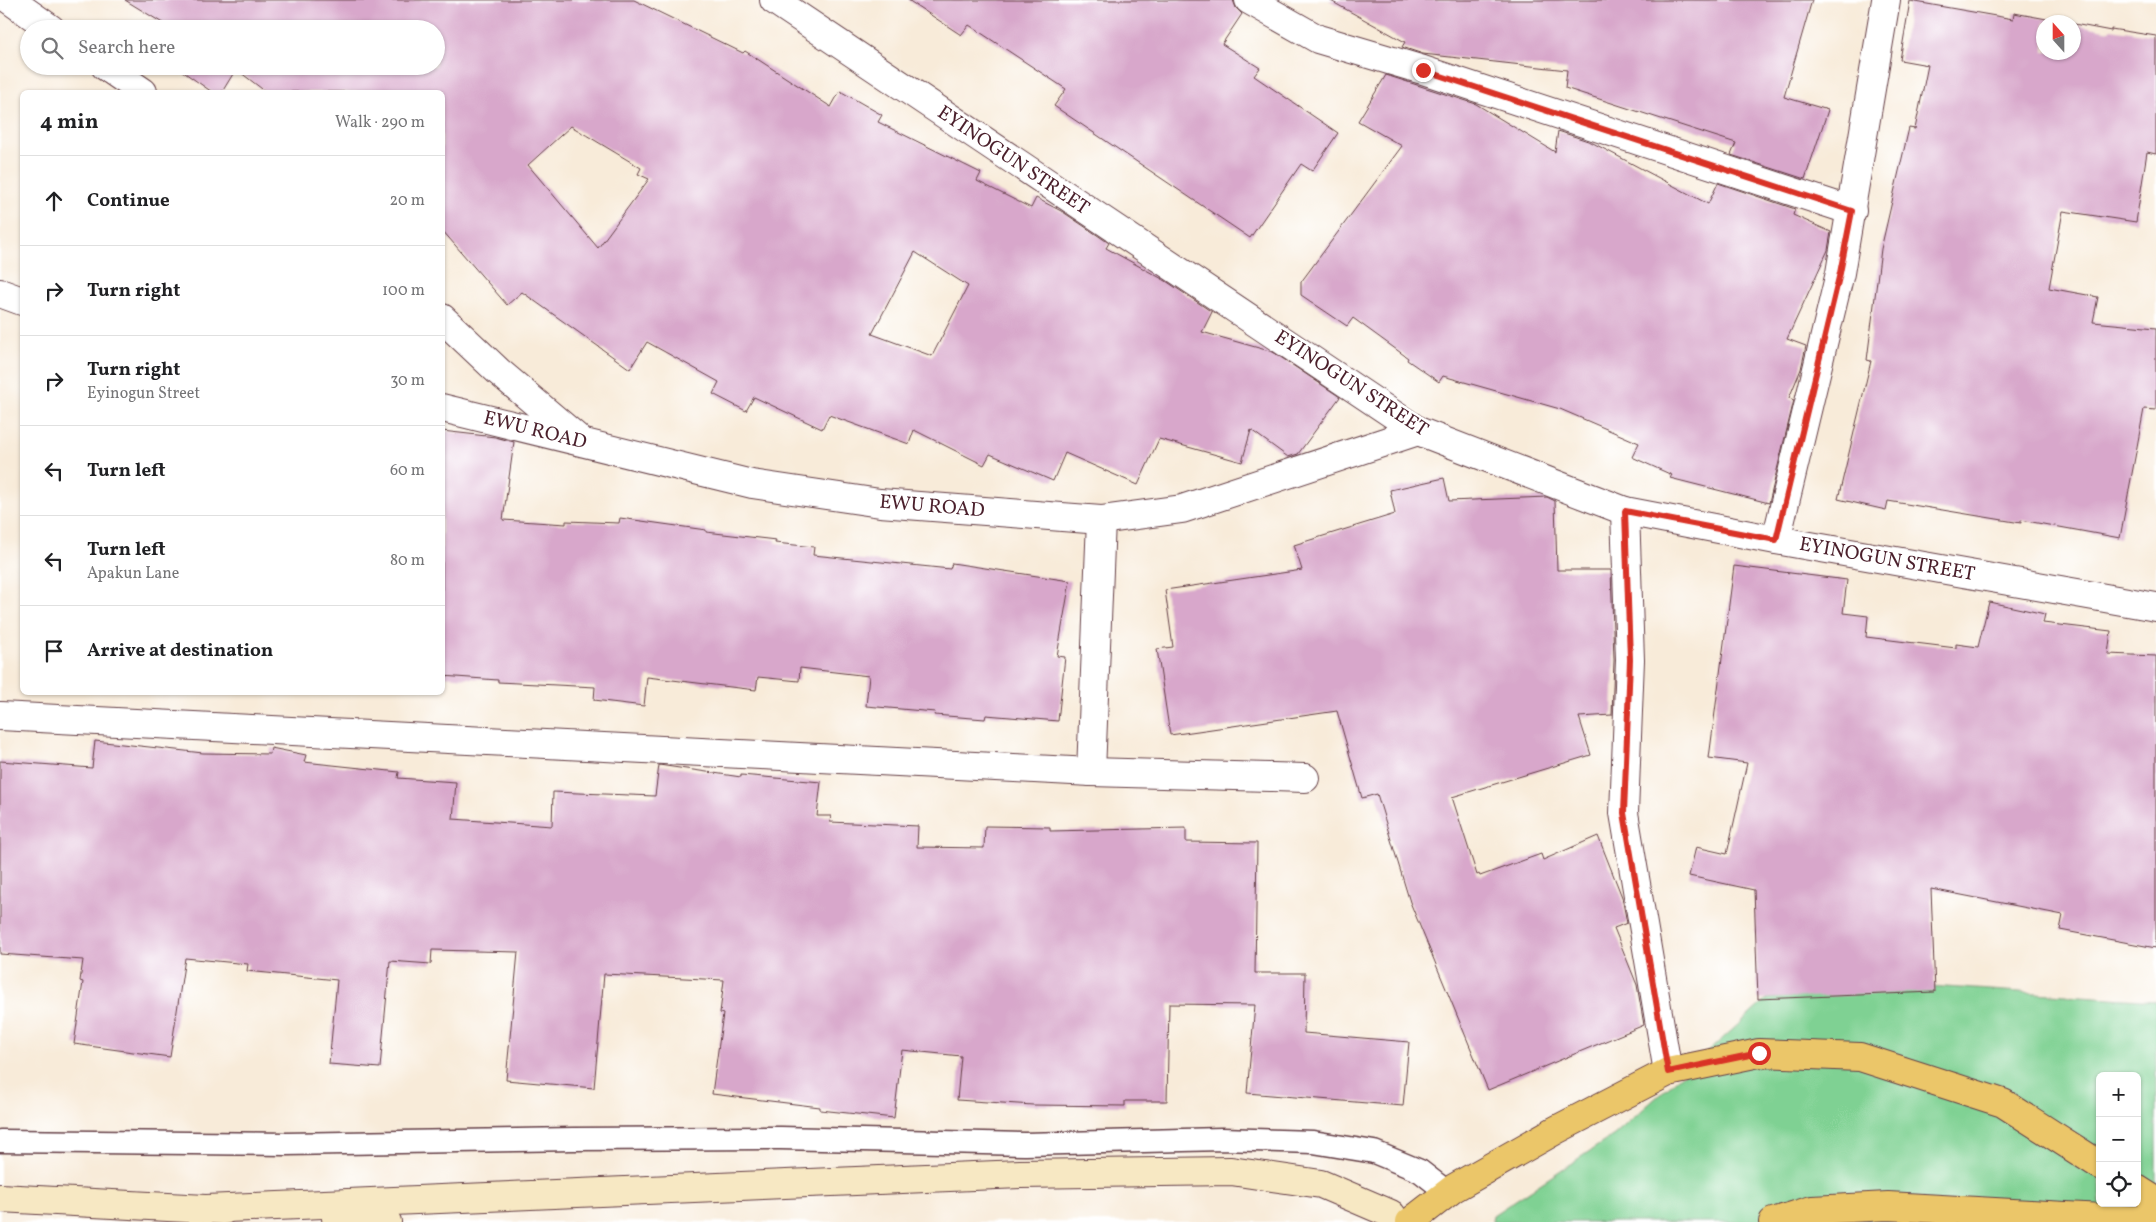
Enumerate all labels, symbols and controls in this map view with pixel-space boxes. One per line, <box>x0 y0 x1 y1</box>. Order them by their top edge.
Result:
north arrow <box>2036 15 2081 60</box>
search box <box>20 20 445 75</box>
icon: search <box>38 34 66 62</box>
text: Search here <box>78 35 175 61</box>
route end <box>1412 59 1435 82</box>
street label: EYINOGUN STREET <box>931 100 1095 223</box>
text: 4 min <box>40 108 99 137</box>
text: Walk · 290 m <box>335 112 425 134</box>
icon: ahead <box>40 187 68 215</box>
text: Continue <box>87 188 170 214</box>
text: 20 m <box>390 190 425 212</box>
icon: right <box>40 277 68 305</box>
text: Turn right <box>87 278 180 304</box>
text: 100 m <box>382 280 425 302</box>
street label: EYINOGUN STREET <box>1269 324 1434 444</box>
text: Turn right <box>87 357 180 383</box>
icon: right <box>40 367 68 395</box>
text: 30 m <box>390 370 425 392</box>
text: Eyinogun Street <box>87 383 200 405</box>
street label: EWU ROAD <box>480 405 590 457</box>
icon: left <box>40 457 68 485</box>
text: Turn left <box>87 458 166 484</box>
text: 60 m <box>390 460 425 482</box>
street label: EWU ROAD <box>878 488 986 526</box>
street label: EYINOGUN STREET <box>1797 531 1977 589</box>
text: Turn left <box>87 537 166 563</box>
icon: left <box>40 547 68 575</box>
text: 80 m <box>390 550 425 572</box>
text: Apakun Lane <box>87 563 179 585</box>
icon: arrive <box>40 637 68 665</box>
text: Arrive at destination <box>87 638 273 664</box>
route start <box>1748 1042 1771 1065</box>
map controls <box>2096 1072 2141 1207</box>
button: + <box>2096 1072 2141 1117</box>
button: − <box>2096 1117 2141 1162</box>
button: locate <box>2096 1162 2141 1207</box>

